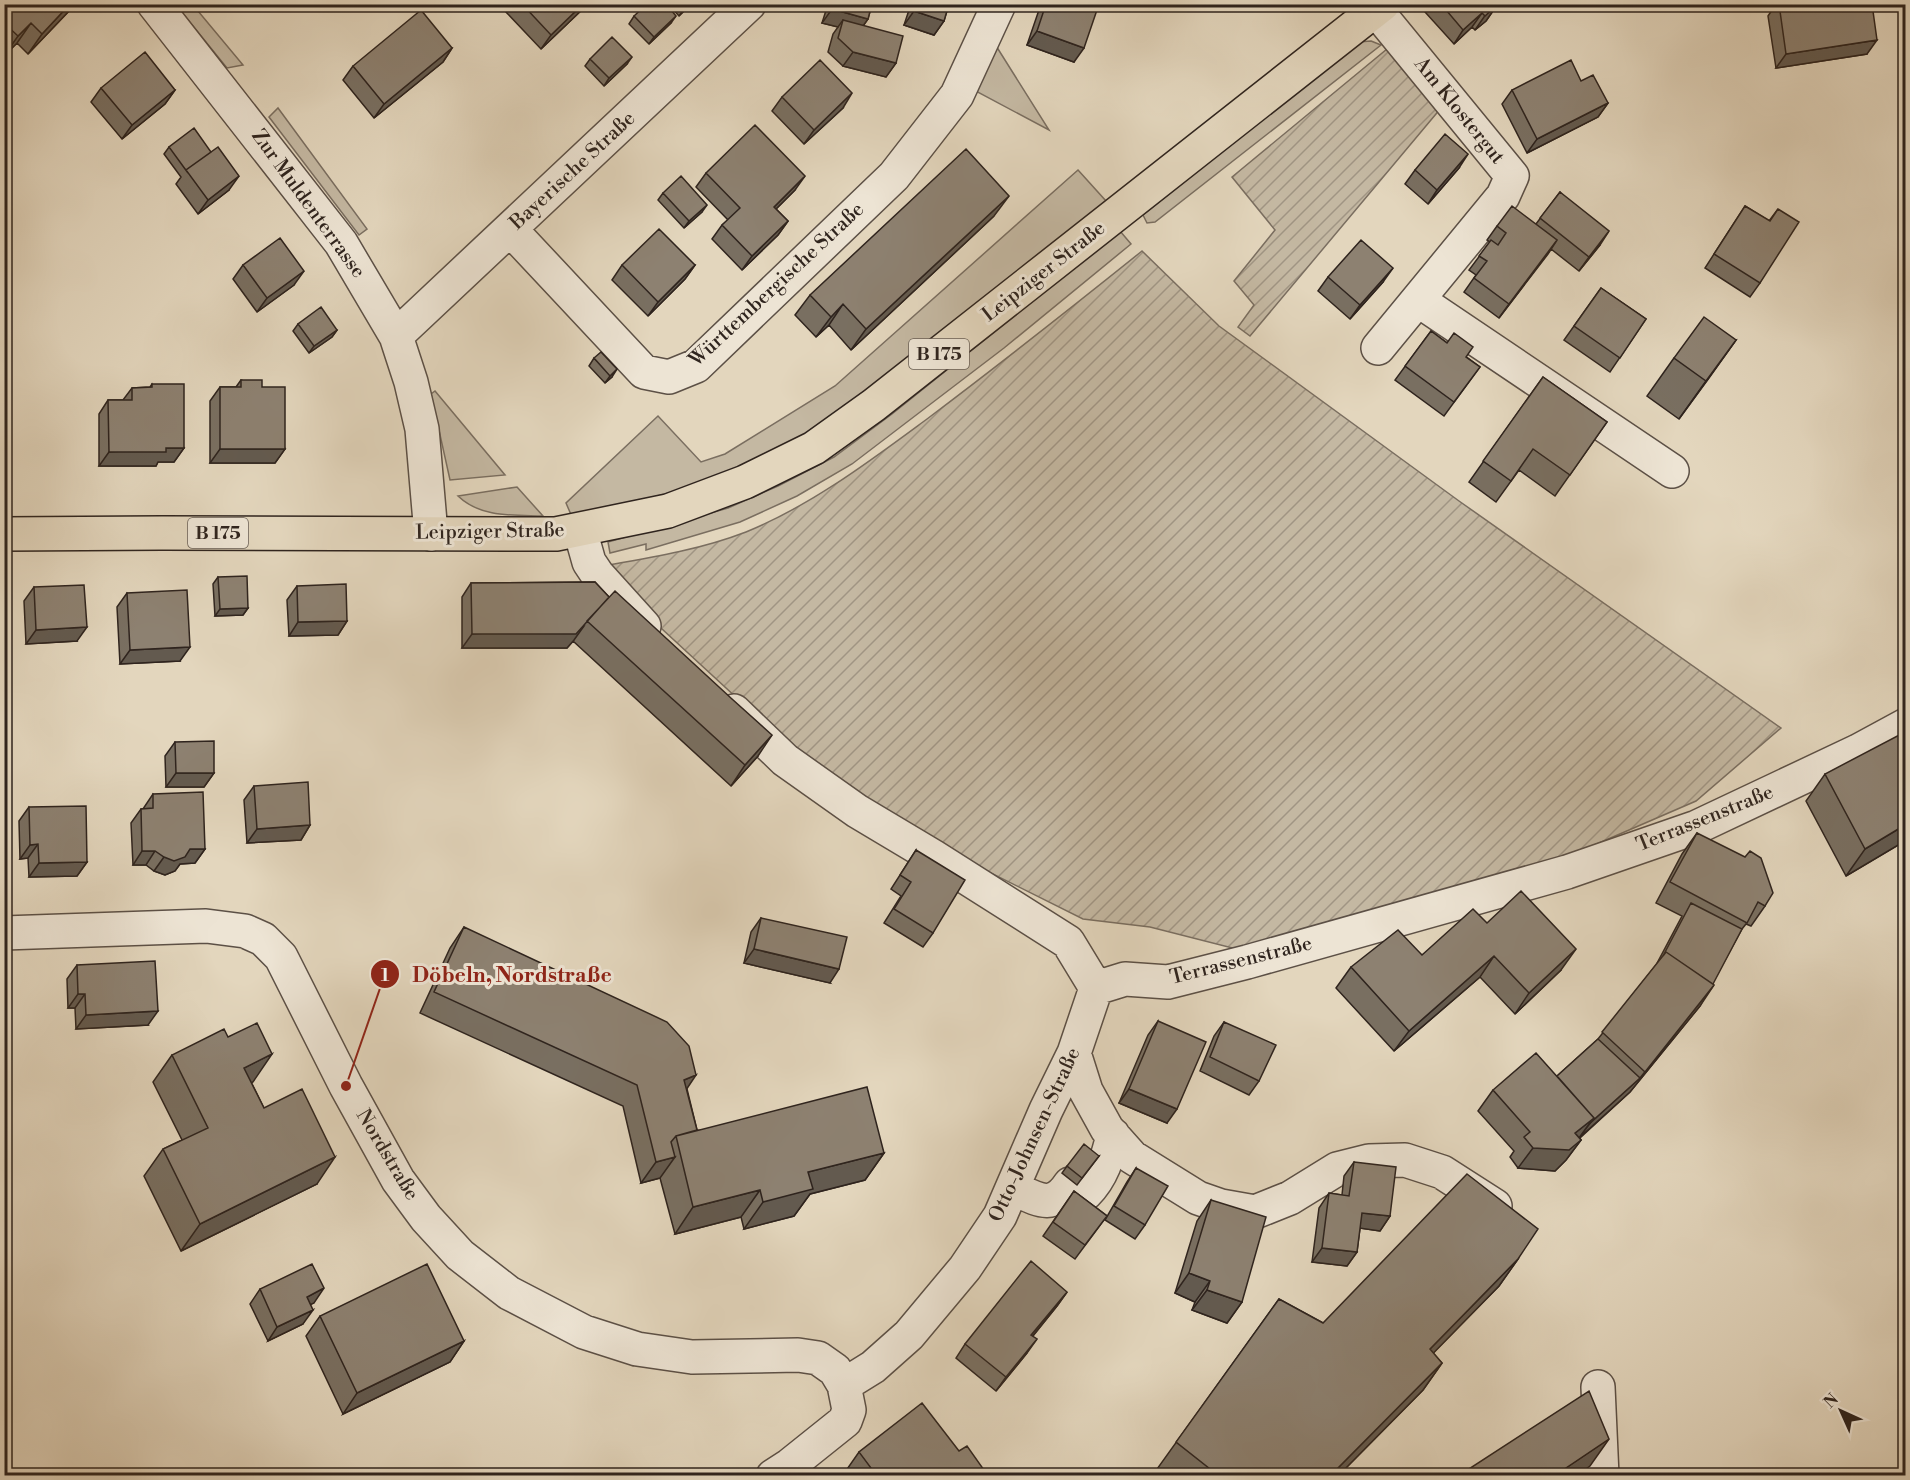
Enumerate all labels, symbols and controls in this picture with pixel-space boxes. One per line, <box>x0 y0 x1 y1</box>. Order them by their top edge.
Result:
street label: Am Klostergut <box>1408 52 1510 170</box>
street label: Bayerische Straße <box>504 106 641 236</box>
street label: Zur Muldenterrasse <box>246 125 370 283</box>
street label: Württembergische Straße <box>684 197 870 373</box>
street label: Leipziger Straße <box>977 216 1111 328</box>
road number: B 175 <box>909 339 969 369</box>
road number: B 175 <box>188 518 248 548</box>
street label: Leipziger Straße <box>415 518 565 546</box>
street label: Terrassenstraße <box>1633 780 1777 858</box>
street label: Terrassenstraße <box>1167 931 1315 991</box>
callout: Döbeln, Nordstraße <box>370 955 624 994</box>
text: Döbeln, Nordstraße <box>412 963 612 989</box>
text: 1 <box>381 964 390 987</box>
street label: Otto-Johnsen-Straße <box>984 1044 1086 1226</box>
street label: Nordstraße <box>350 1105 424 1205</box>
north arrow <box>1811 1381 1871 1441</box>
text: N <box>1820 1389 1843 1413</box>

